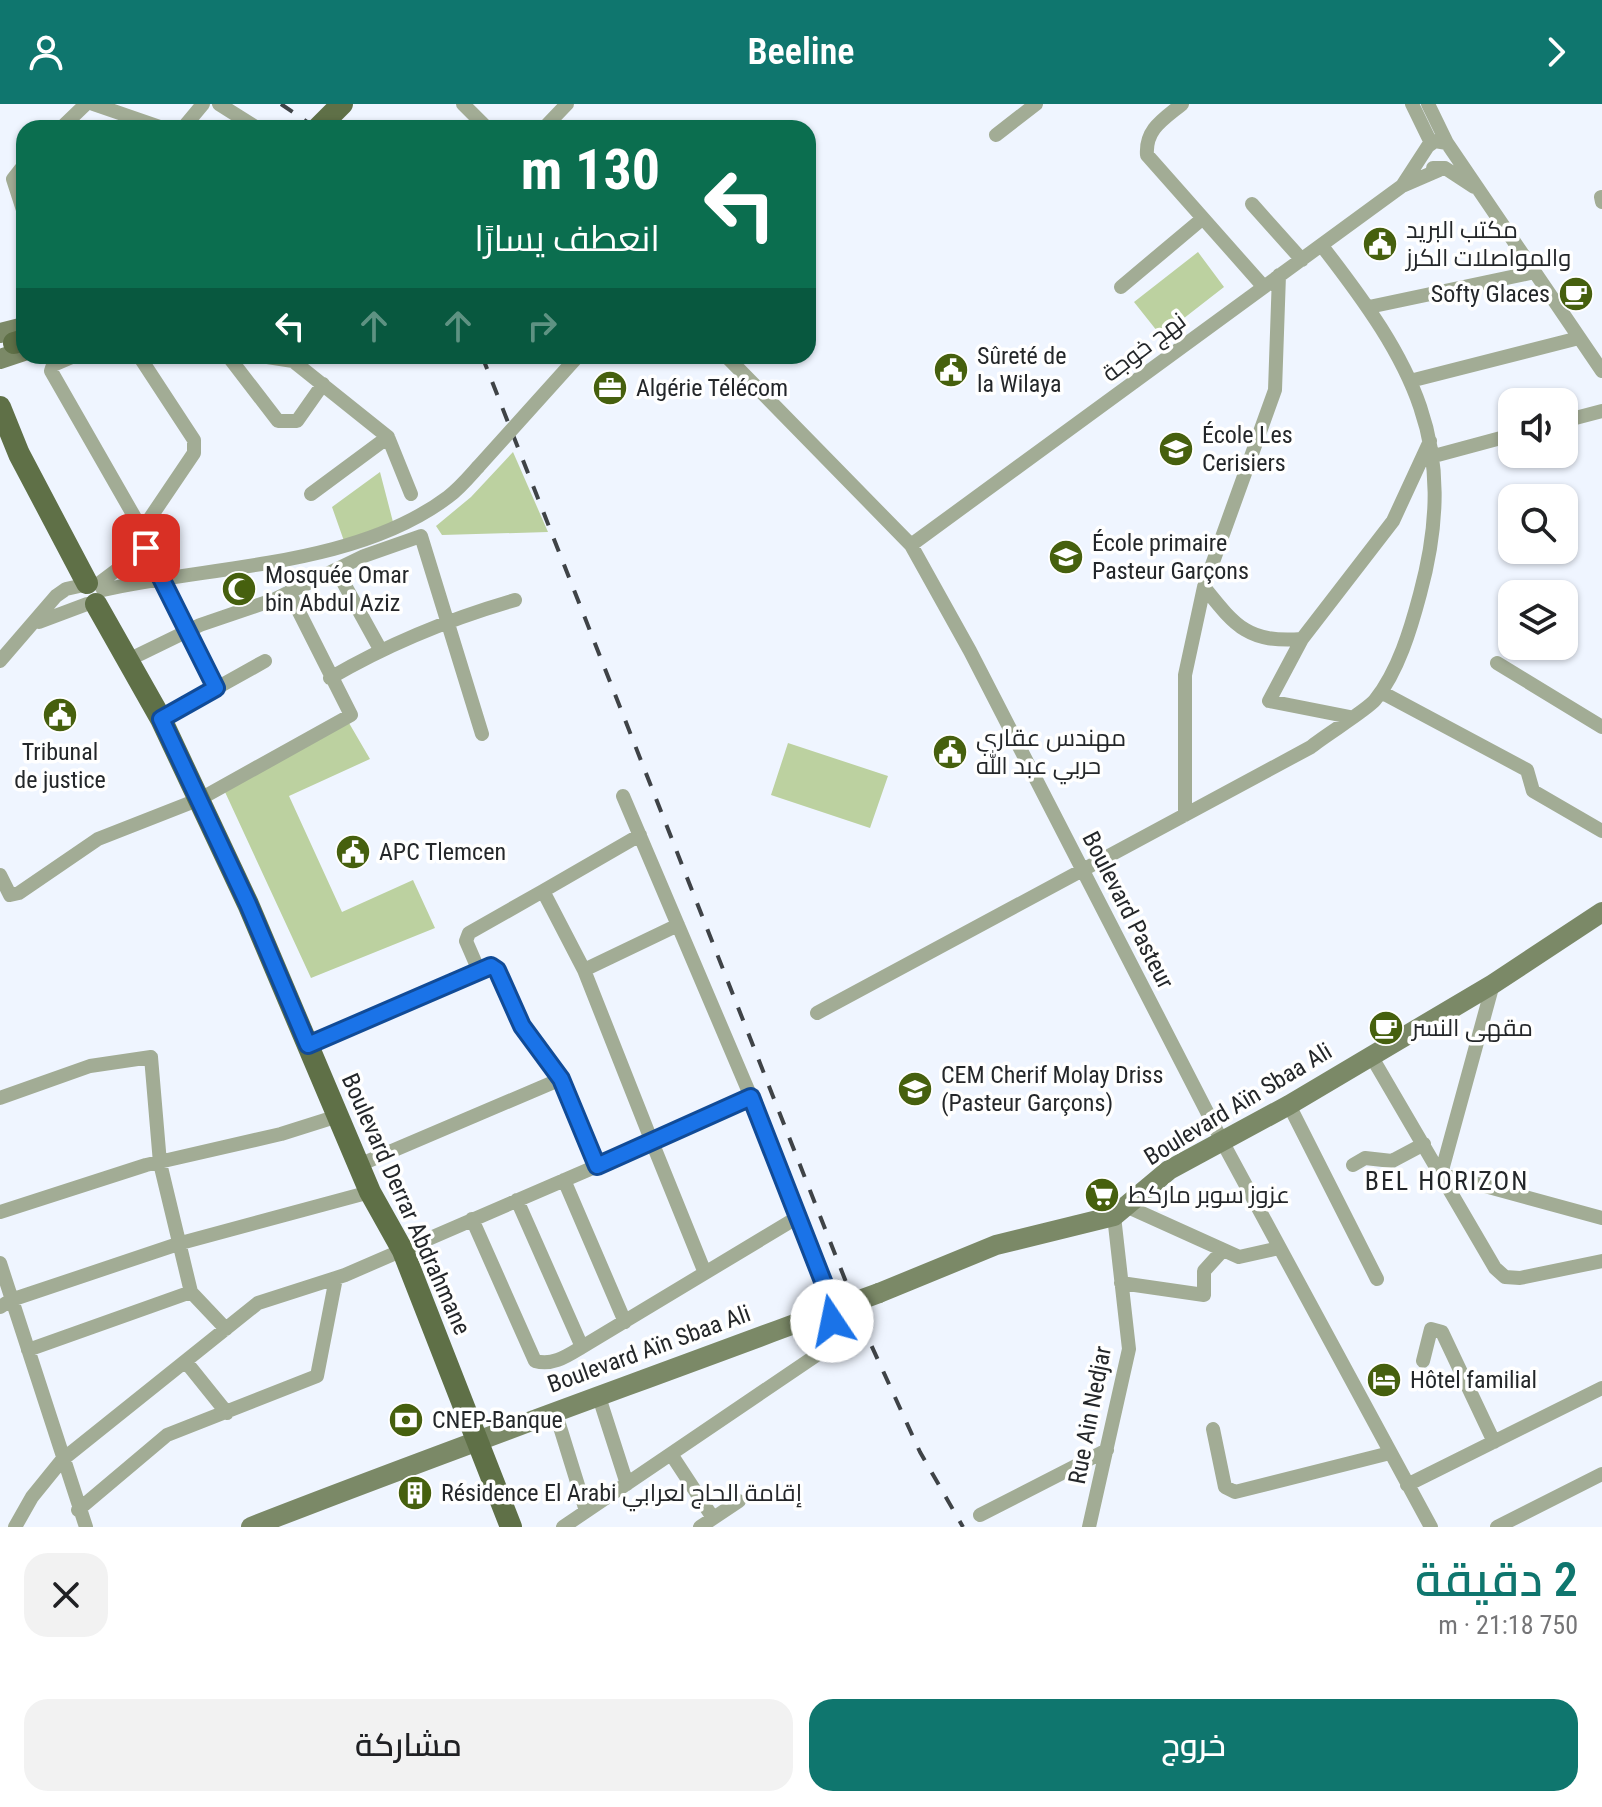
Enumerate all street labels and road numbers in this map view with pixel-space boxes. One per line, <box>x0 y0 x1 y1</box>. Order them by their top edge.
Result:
street label: نهج خوجة <box>1097 307 1192 389</box>
street label: Boulevard Pasteur <box>1076 827 1180 993</box>
street label: Boulevard Aïn Sbaa Ali <box>1139 1037 1337 1171</box>
street label: Boulevard Derrar Abdrahmane <box>336 1069 476 1339</box>
street label: Boulevard Aïn Sbaa Ali <box>544 1299 754 1399</box>
street label: Rue Ain Nedjar <box>1063 1344 1117 1486</box>

